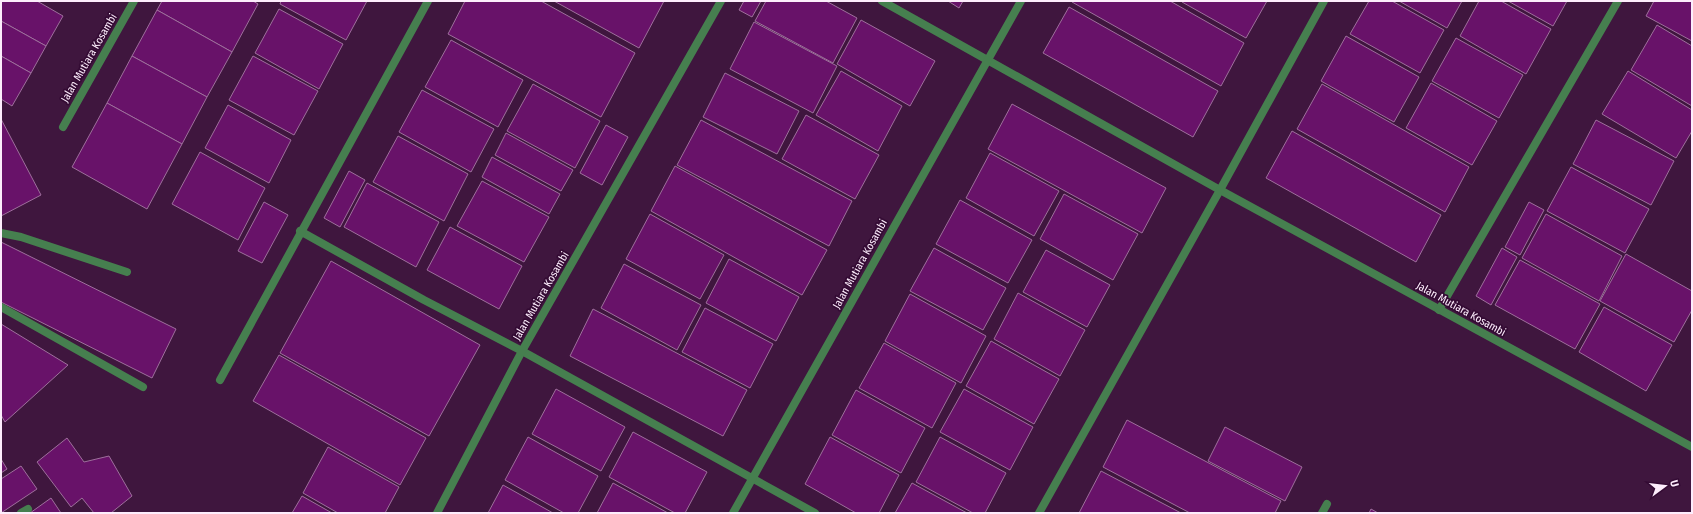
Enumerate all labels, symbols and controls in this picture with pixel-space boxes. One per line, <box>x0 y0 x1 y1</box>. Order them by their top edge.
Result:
street label: Jalan Mutiara Kosambi <box>58 11 120 105</box>
street label: Jalan Mutiara Kosambi <box>830 217 890 311</box>
street label: Jalan Mutiara Kosambi <box>510 249 572 343</box>
street label: Jalan Mutiara Kosambi <box>1414 279 1508 339</box>
north arrow <box>1645 466 1685 506</box>
text: U <box>1667 479 1681 488</box>

